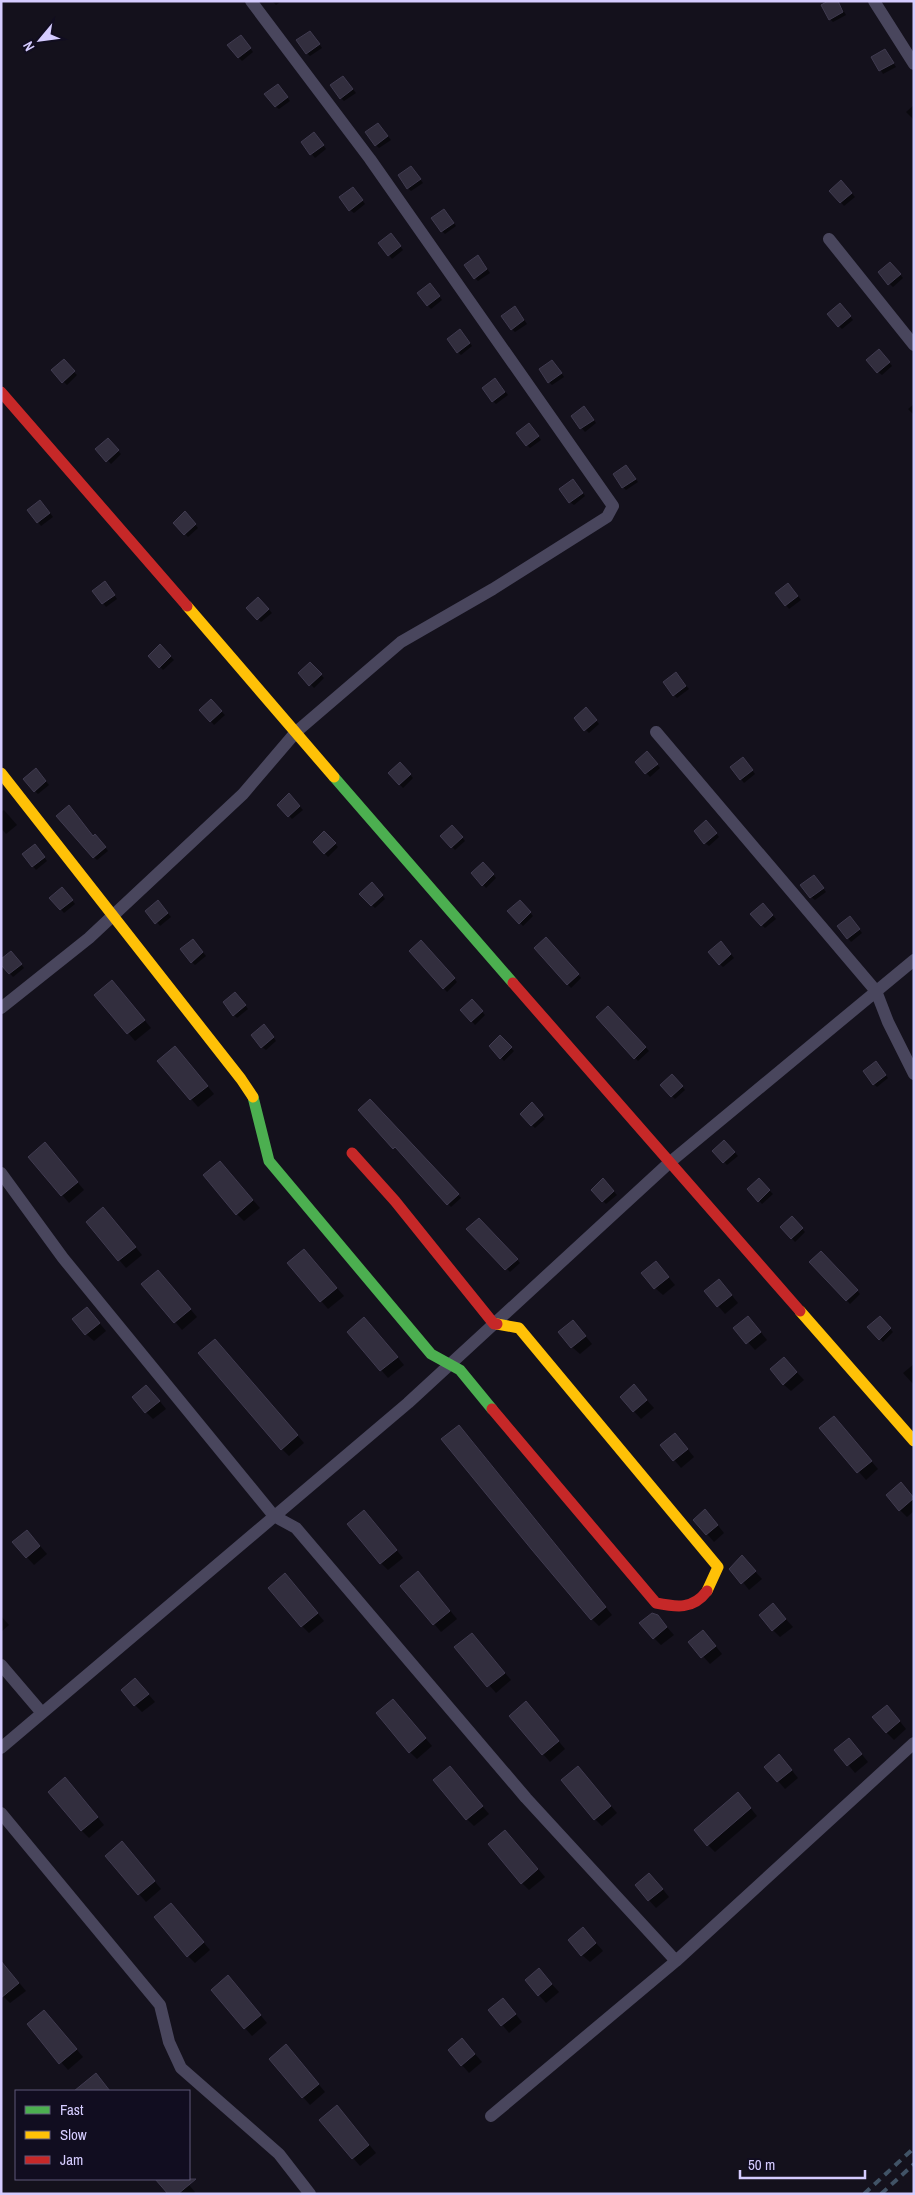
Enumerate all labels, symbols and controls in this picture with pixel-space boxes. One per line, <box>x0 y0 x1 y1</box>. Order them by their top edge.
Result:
north arrow <box>15 15 65 65</box>
text: N <box>19 38 39 54</box>
legend <box>15 2090 190 2180</box>
text: Fast <box>60 2099 84 2120</box>
text: Slow <box>60 2124 87 2145</box>
scale bar <box>740 2148 865 2180</box>
text: Jam <box>60 2149 83 2170</box>
text: 50 m <box>748 2154 775 2175</box>

